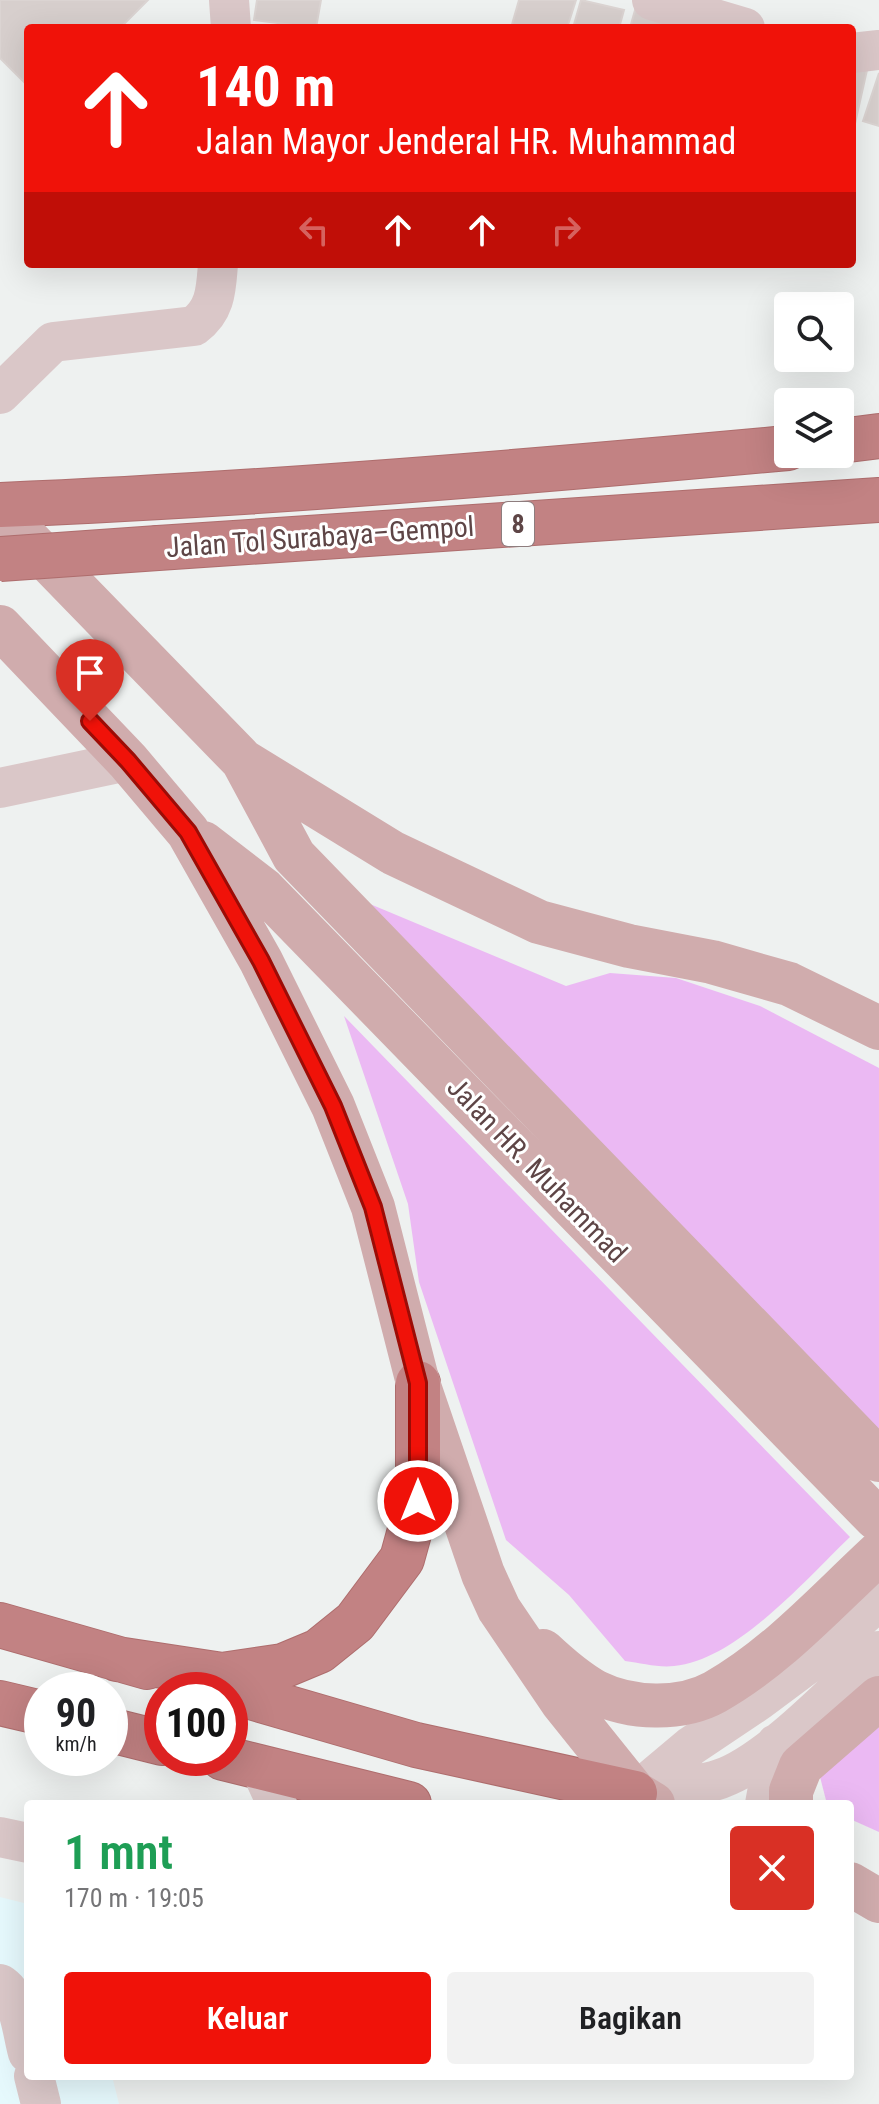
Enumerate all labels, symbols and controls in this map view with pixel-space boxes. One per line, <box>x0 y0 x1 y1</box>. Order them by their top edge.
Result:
text: 140 m <box>196 54 335 120</box>
icon: ahead <box>64 56 168 160</box>
text: Jalan Mayor Jenderal HR. Muhammad <box>196 121 736 163</box>
icon: left <box>292 208 336 252</box>
icon: ahead <box>376 208 420 252</box>
icon: ahead <box>460 208 504 252</box>
icon: right <box>544 208 588 252</box>
map controls <box>774 292 854 468</box>
button: search <box>774 292 854 372</box>
button: layers <box>774 388 854 468</box>
road number: 8 <box>502 502 534 546</box>
street label: Jalan Tol Surabaya–Gempol <box>165 510 475 564</box>
pin <box>56 639 124 721</box>
icon: arrive <box>68 651 112 695</box>
street label: Jalan HR. Muhammad <box>440 1071 634 1269</box>
position arrow <box>376 1459 460 1543</box>
speed limit sign: 100 <box>144 1672 248 1776</box>
text: 90 <box>56 1690 96 1737</box>
text: km/h <box>55 1732 97 1756</box>
text: 1 mnt <box>64 1824 173 1881</box>
button: close <box>730 1826 814 1910</box>
text: 170 m · 19:05 <box>64 1883 204 1913</box>
button: Keluar <box>64 1972 431 2064</box>
button: Bagikan <box>447 1972 814 2064</box>

